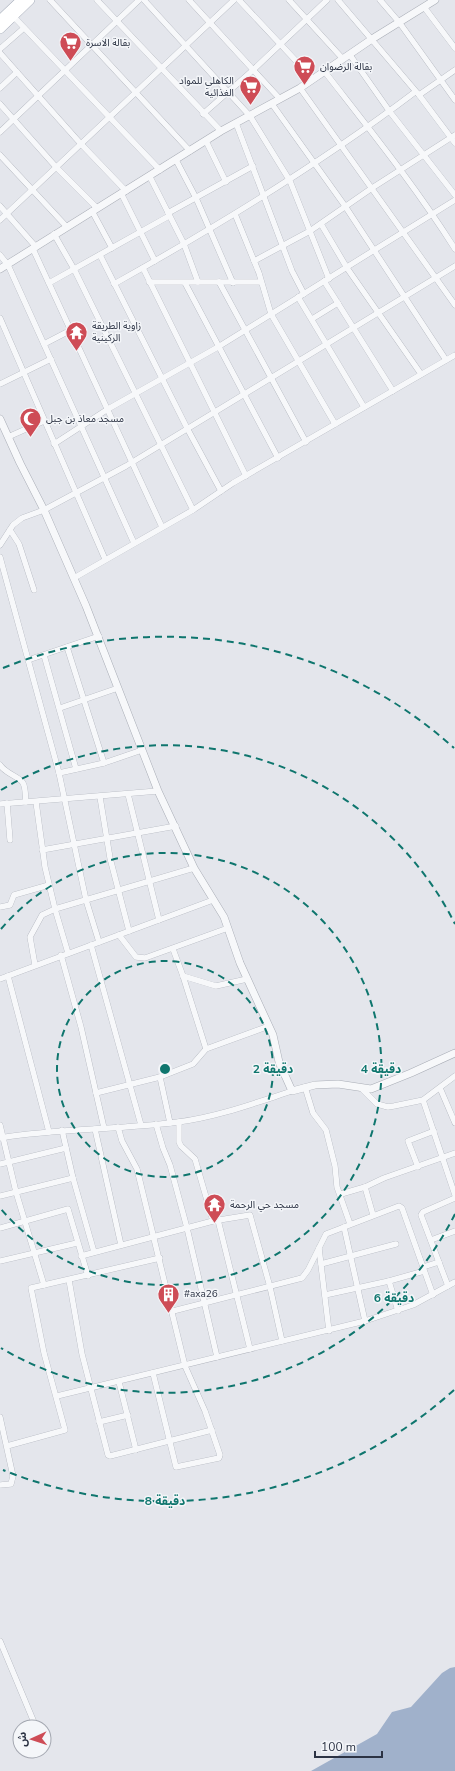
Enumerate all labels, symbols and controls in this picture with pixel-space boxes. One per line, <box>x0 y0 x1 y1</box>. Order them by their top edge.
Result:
supermarket icon: بقالة الاسرة <box>57 30 83 63</box>
place label: بقالة الاسرة <box>86 36 131 50</box>
supermarket icon: بقالة الرضوان <box>292 54 318 87</box>
place label: بقالة الرضوان <box>320 60 373 74</box>
place label: الكاهلي للمواد الغذائية <box>179 74 234 100</box>
supermarket icon: الكاهلي للمواد الغذائية <box>237 74 263 107</box>
temple icon: زاوية الطريقة الركينية <box>63 319 89 352</box>
place label: زاوية الطريقة الركينية <box>92 319 142 345</box>
mosque icon: مسجد معاذ بن جبل <box>17 406 43 439</box>
place label: مسجد معاذ بن جبل <box>46 412 124 426</box>
text: 2 دقيقة <box>253 1061 293 1077</box>
text: 4 دقيقة <box>361 1061 401 1077</box>
centre of rings <box>158 1062 172 1076</box>
temple icon: مسجد حي الرحمة <box>202 1192 228 1225</box>
place label: مسجد حي الرحمة <box>230 1198 299 1212</box>
building icon: #axa26 <box>155 1281 181 1314</box>
place label: #axa26 <box>184 1287 218 1301</box>
text: 6 دقيقة <box>374 1290 414 1306</box>
text: 8 دقيقة <box>145 1493 185 1509</box>
north arrow <box>12 1719 52 1759</box>
text: ش <box>15 1732 30 1747</box>
scale bar <box>315 1733 382 1759</box>
text: 100 m <box>321 1739 356 1755</box>

